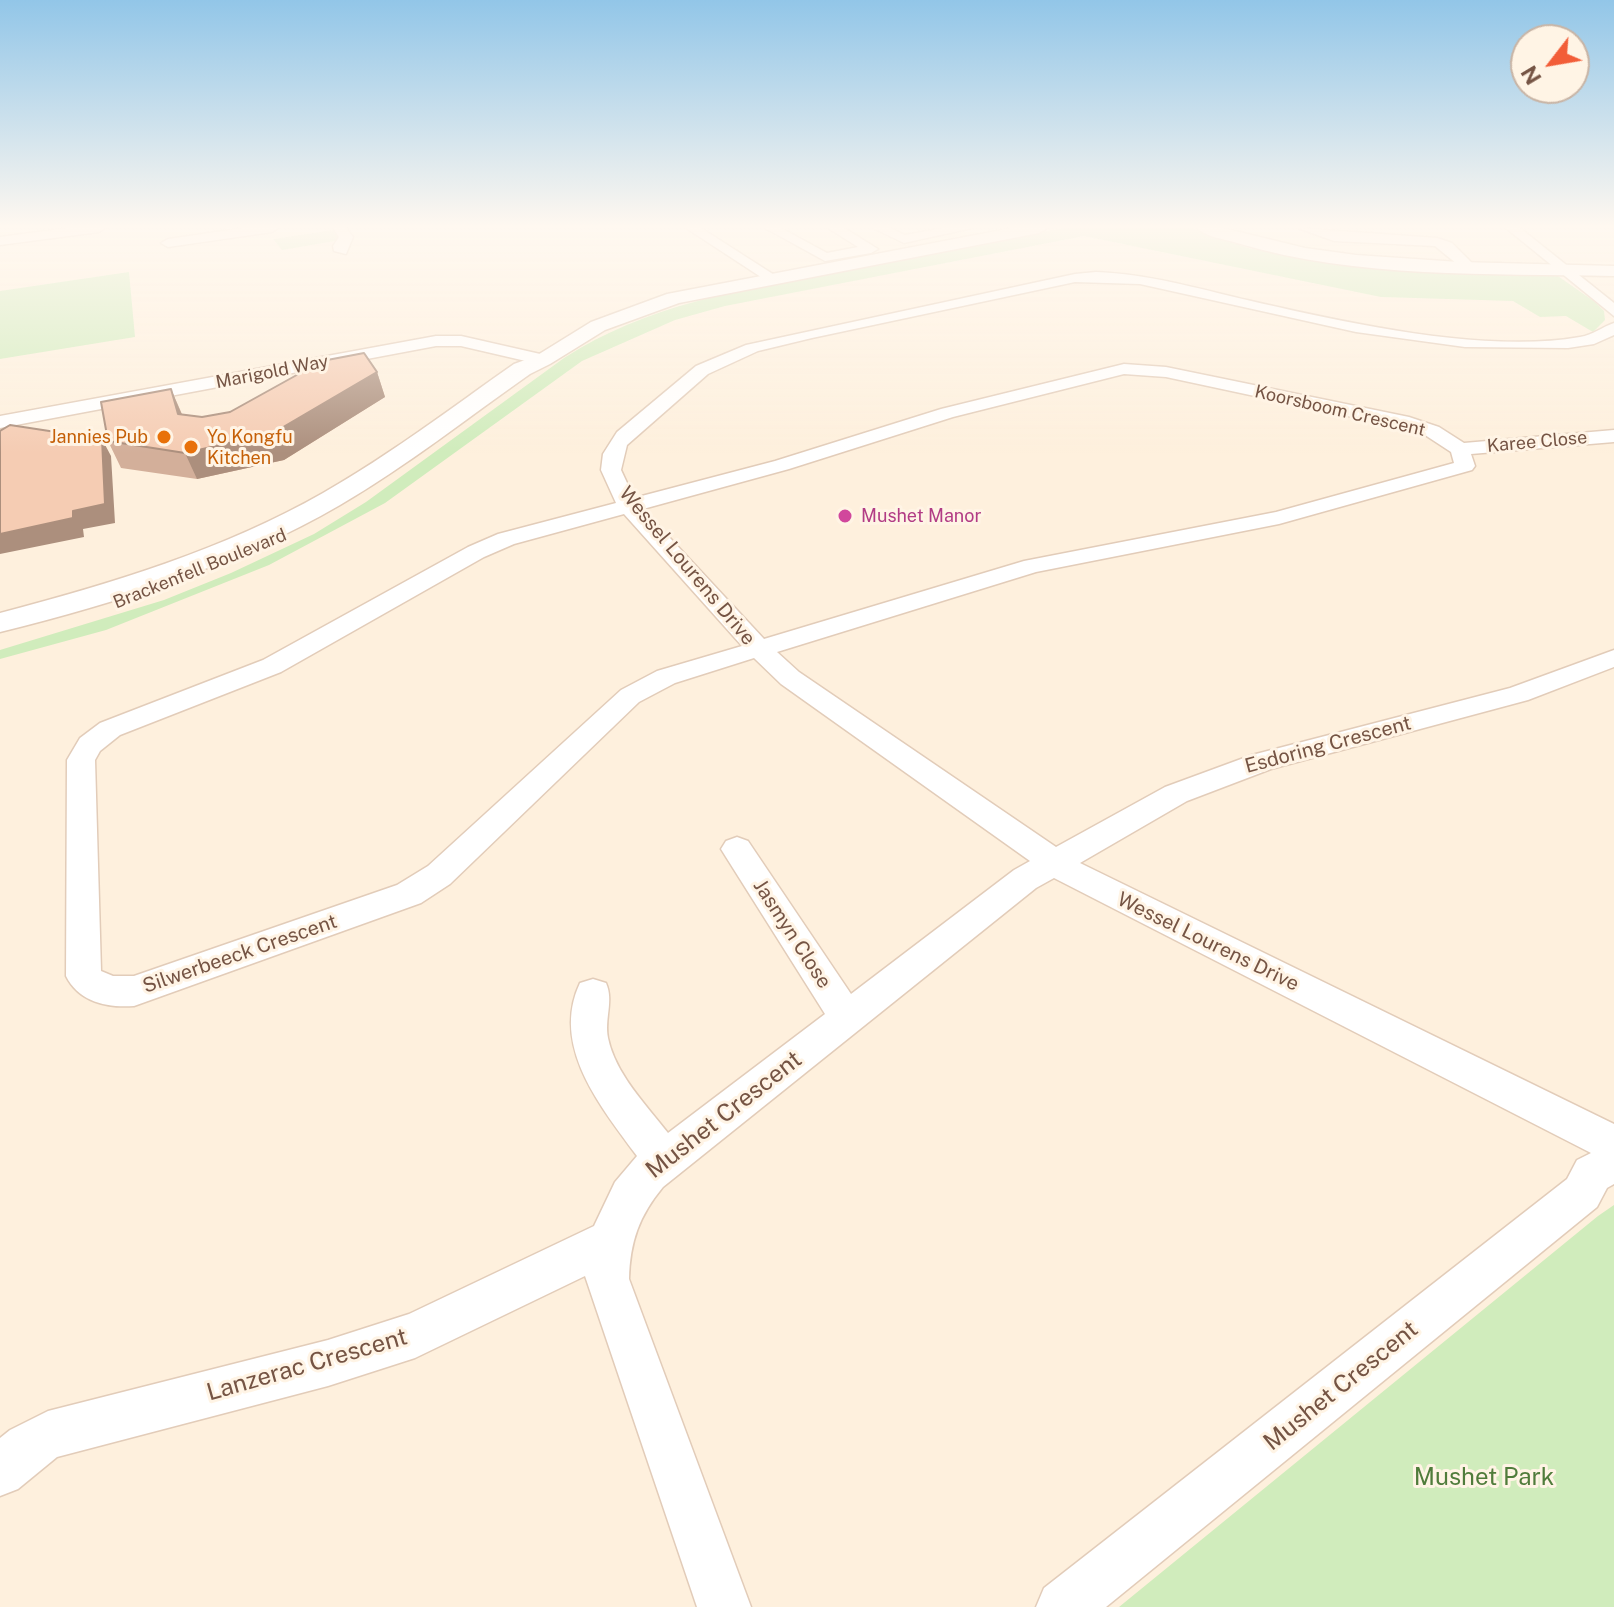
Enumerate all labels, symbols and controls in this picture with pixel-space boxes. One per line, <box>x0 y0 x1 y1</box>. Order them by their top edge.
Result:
north arrow <box>1510 24 1590 104</box>
text: N <box>1516 61 1547 89</box>
street label: Marigold Way <box>214 351 330 393</box>
street label: Koorsboom Crescent <box>1252 381 1428 441</box>
place label: Jannies Pub <box>50 426 148 448</box>
place label: Yo Kongfu Kitchen <box>207 426 293 468</box>
street label: Karee Close <box>1486 427 1588 457</box>
marker: Jannies Pub <box>155 428 173 446</box>
marker: Yo Kongfu Kitchen <box>182 438 200 456</box>
street label: Wessel Lourens Drive <box>614 482 760 650</box>
place label: Mushet Manor <box>861 505 981 527</box>
marker: Mushet Manor <box>836 507 854 525</box>
street label: Brackenfell Boulevard <box>110 524 290 614</box>
street label: Esdoring Crescent <box>1242 711 1414 779</box>
street label: Jasmyn Close <box>748 875 836 993</box>
street label: Wessel Lourens Drive <box>1113 888 1303 996</box>
street label: Silwerbeeck Crescent <box>140 909 340 999</box>
street label: Mushet Crescent <box>640 1045 808 1185</box>
street label: Mushet Crescent <box>1258 1315 1424 1457</box>
street label: Lanzerac Crescent <box>203 1323 411 1407</box>
park label: Mushet Park <box>1414 1464 1554 1492</box>

